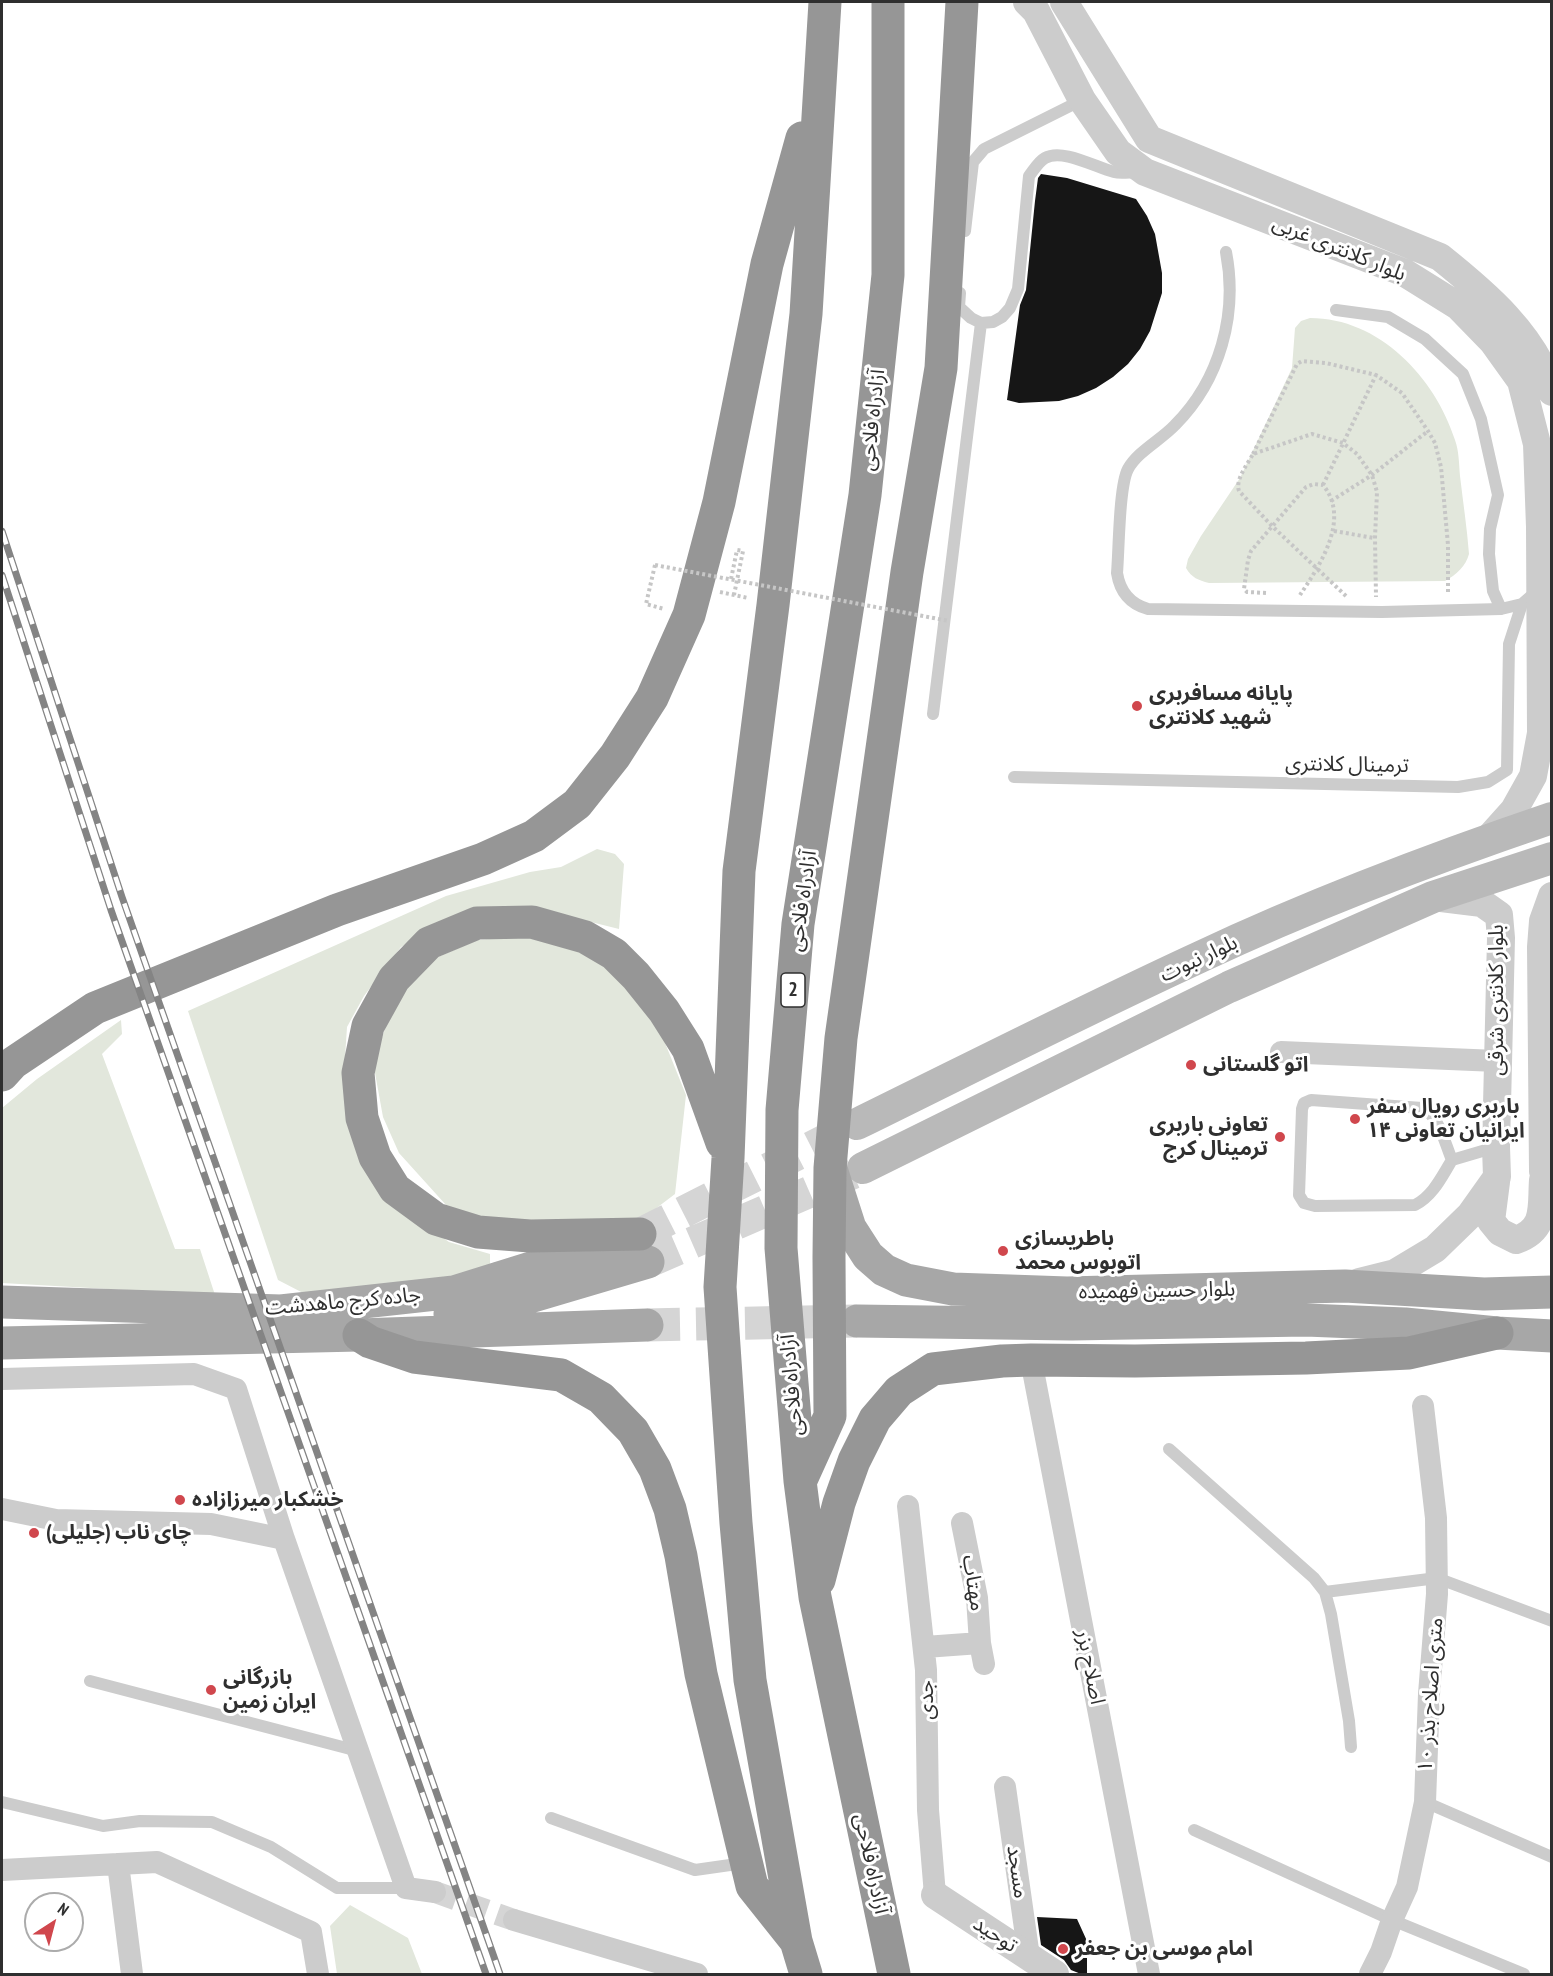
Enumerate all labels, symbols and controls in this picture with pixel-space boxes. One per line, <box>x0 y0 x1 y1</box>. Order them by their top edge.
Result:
street label: بلوار کلانتری غربی <box>1269 211 1409 287</box>
street label: آزادراه فلاحی <box>855 368 891 472</box>
place label: پایانه مسافربری شهید کلانتری <box>1149 681 1293 731</box>
marker: پایانه مسافربری شهید کلانتری <box>1130 699 1144 713</box>
street label: ترمینال کلانتری <box>1285 751 1409 779</box>
street label: آزادراه فلاحی <box>783 849 823 953</box>
street label: بلوار کلانتری شرقی <box>1484 924 1510 1076</box>
street label: بلوار نبوت <box>1156 930 1242 988</box>
road number: 2 <box>781 973 805 1007</box>
place label: اتو گلستانی <box>1203 1052 1308 1078</box>
marker: اتو گلستانی <box>1184 1058 1198 1072</box>
place label: باربری رویال سفر ایرانیان تعاونی ۱۴ <box>1367 1094 1525 1144</box>
place label: تعاونی باربری ترمینال کرج <box>1149 1112 1268 1162</box>
marker: باربری رویال سفر ایرانیان تعاونی ۱۴ <box>1348 1112 1362 1126</box>
marker: تعاونی باربری ترمینال کرج <box>1273 1130 1287 1144</box>
place label: باطریسازی اتوبوس محمد <box>1015 1226 1141 1276</box>
marker: باطریسازی اتوبوس محمد <box>996 1244 1010 1258</box>
street label: بلوار حسین فهمیده <box>1079 1277 1235 1305</box>
street label: جاده کرج ماهدشت <box>264 1283 422 1321</box>
street label: آزادراه فلاحی <box>775 1333 809 1437</box>
place label: خشکبار میرزازاده <box>192 1487 344 1513</box>
marker: خشکبار میرزازاده <box>173 1493 187 1507</box>
place label: چای ناب (جلیلی) <box>46 1520 191 1546</box>
marker: چای ناب (جلیلی) <box>27 1526 41 1540</box>
street label: مهتاب <box>956 1553 990 1613</box>
street label: ۱۰ متری اصلاح بذر <box>1413 1617 1449 1773</box>
street label: اصلاح بزر <box>1070 1627 1110 1707</box>
place label: بازرگانی ایران زمین <box>223 1665 316 1715</box>
street label: جدی <box>914 1680 940 1720</box>
marker: بازرگانی ایران زمین <box>204 1683 218 1697</box>
street label: آزادراه فلاحی <box>848 1811 894 1917</box>
street label: مسجد <box>1001 1844 1033 1900</box>
north arrow <box>24 1892 84 1952</box>
text: N <box>54 1898 73 1920</box>
street label: توحید <box>968 1911 1022 1959</box>
place label: امام موسی بن جعفر <box>1075 1936 1253 1962</box>
marker: امام موسی بن جعفر <box>1056 1942 1070 1956</box>

